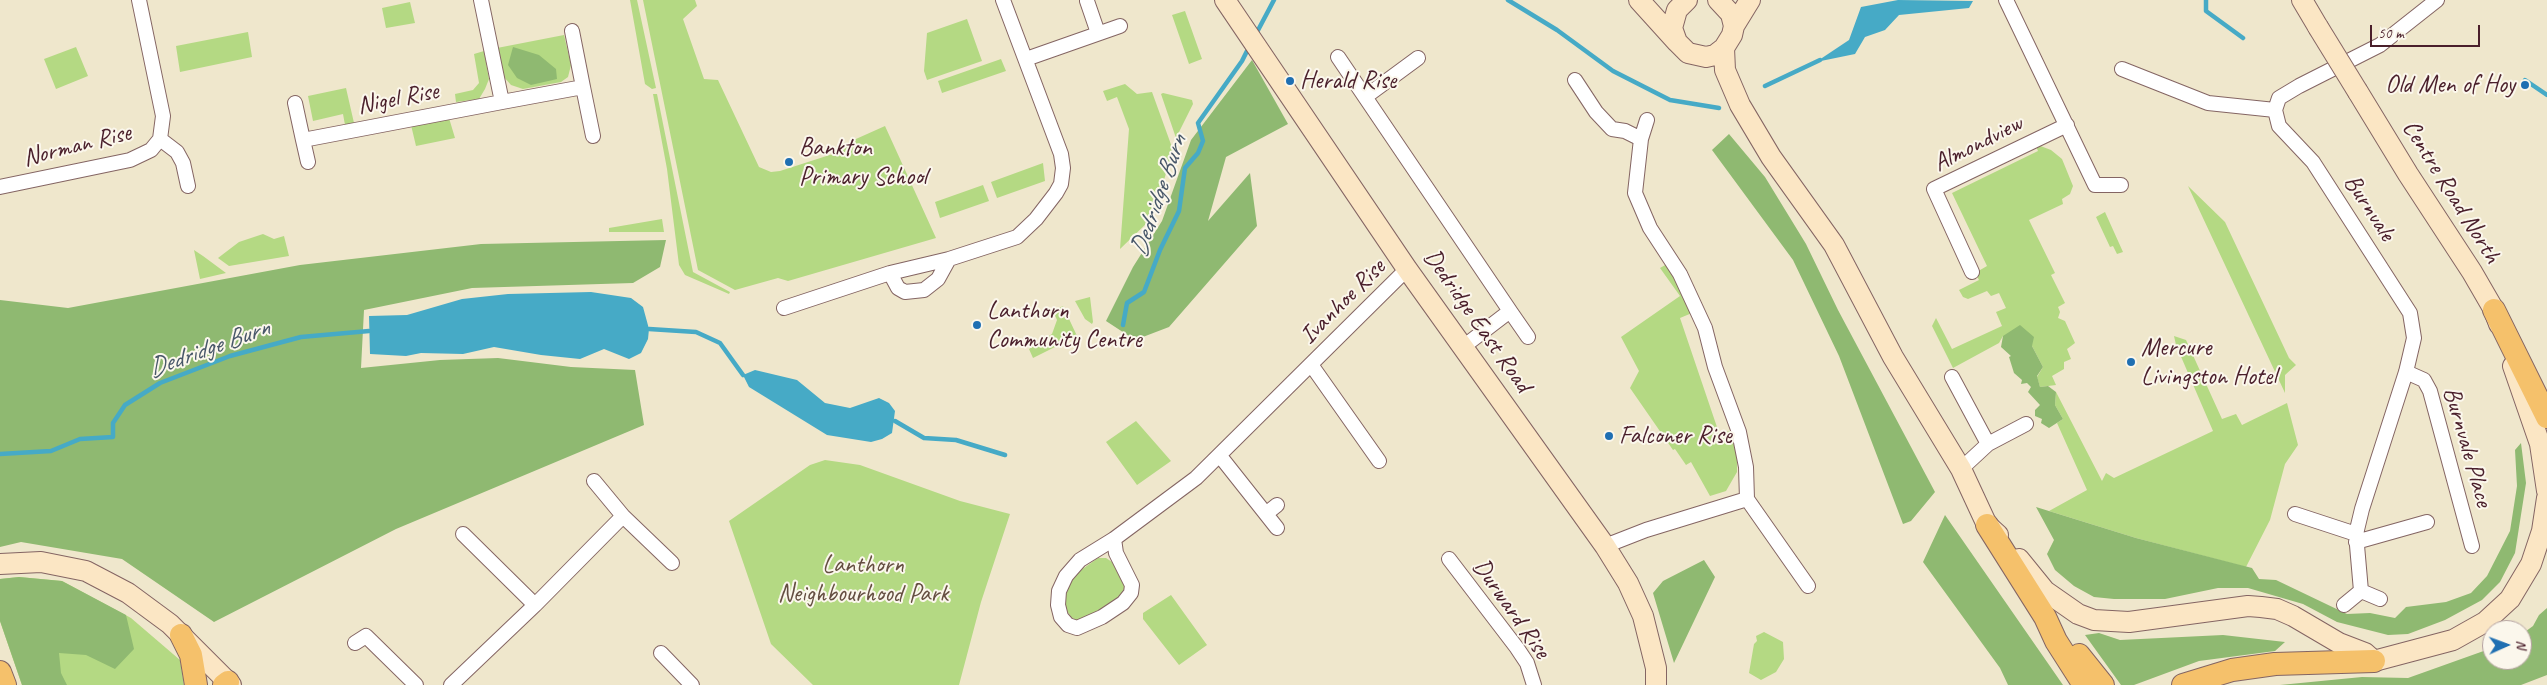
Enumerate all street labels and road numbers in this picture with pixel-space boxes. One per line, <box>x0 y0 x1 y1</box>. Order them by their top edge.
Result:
street label: Nigel Rise <box>355 76 441 122</box>
street label: Almondview <box>1928 109 2028 179</box>
street label: Centre Road North <box>2395 115 2507 269</box>
street label: Norman Rise <box>20 118 134 174</box>
street label: Burnvale <box>2336 169 2402 247</box>
street label: Dedridge East Road <box>1417 244 1537 398</box>
street label: Ivanhoe Rise <box>1294 253 1392 351</box>
street label: Burnvale Place <box>2436 384 2498 510</box>
street label: Durward Rise <box>1466 553 1556 665</box>

